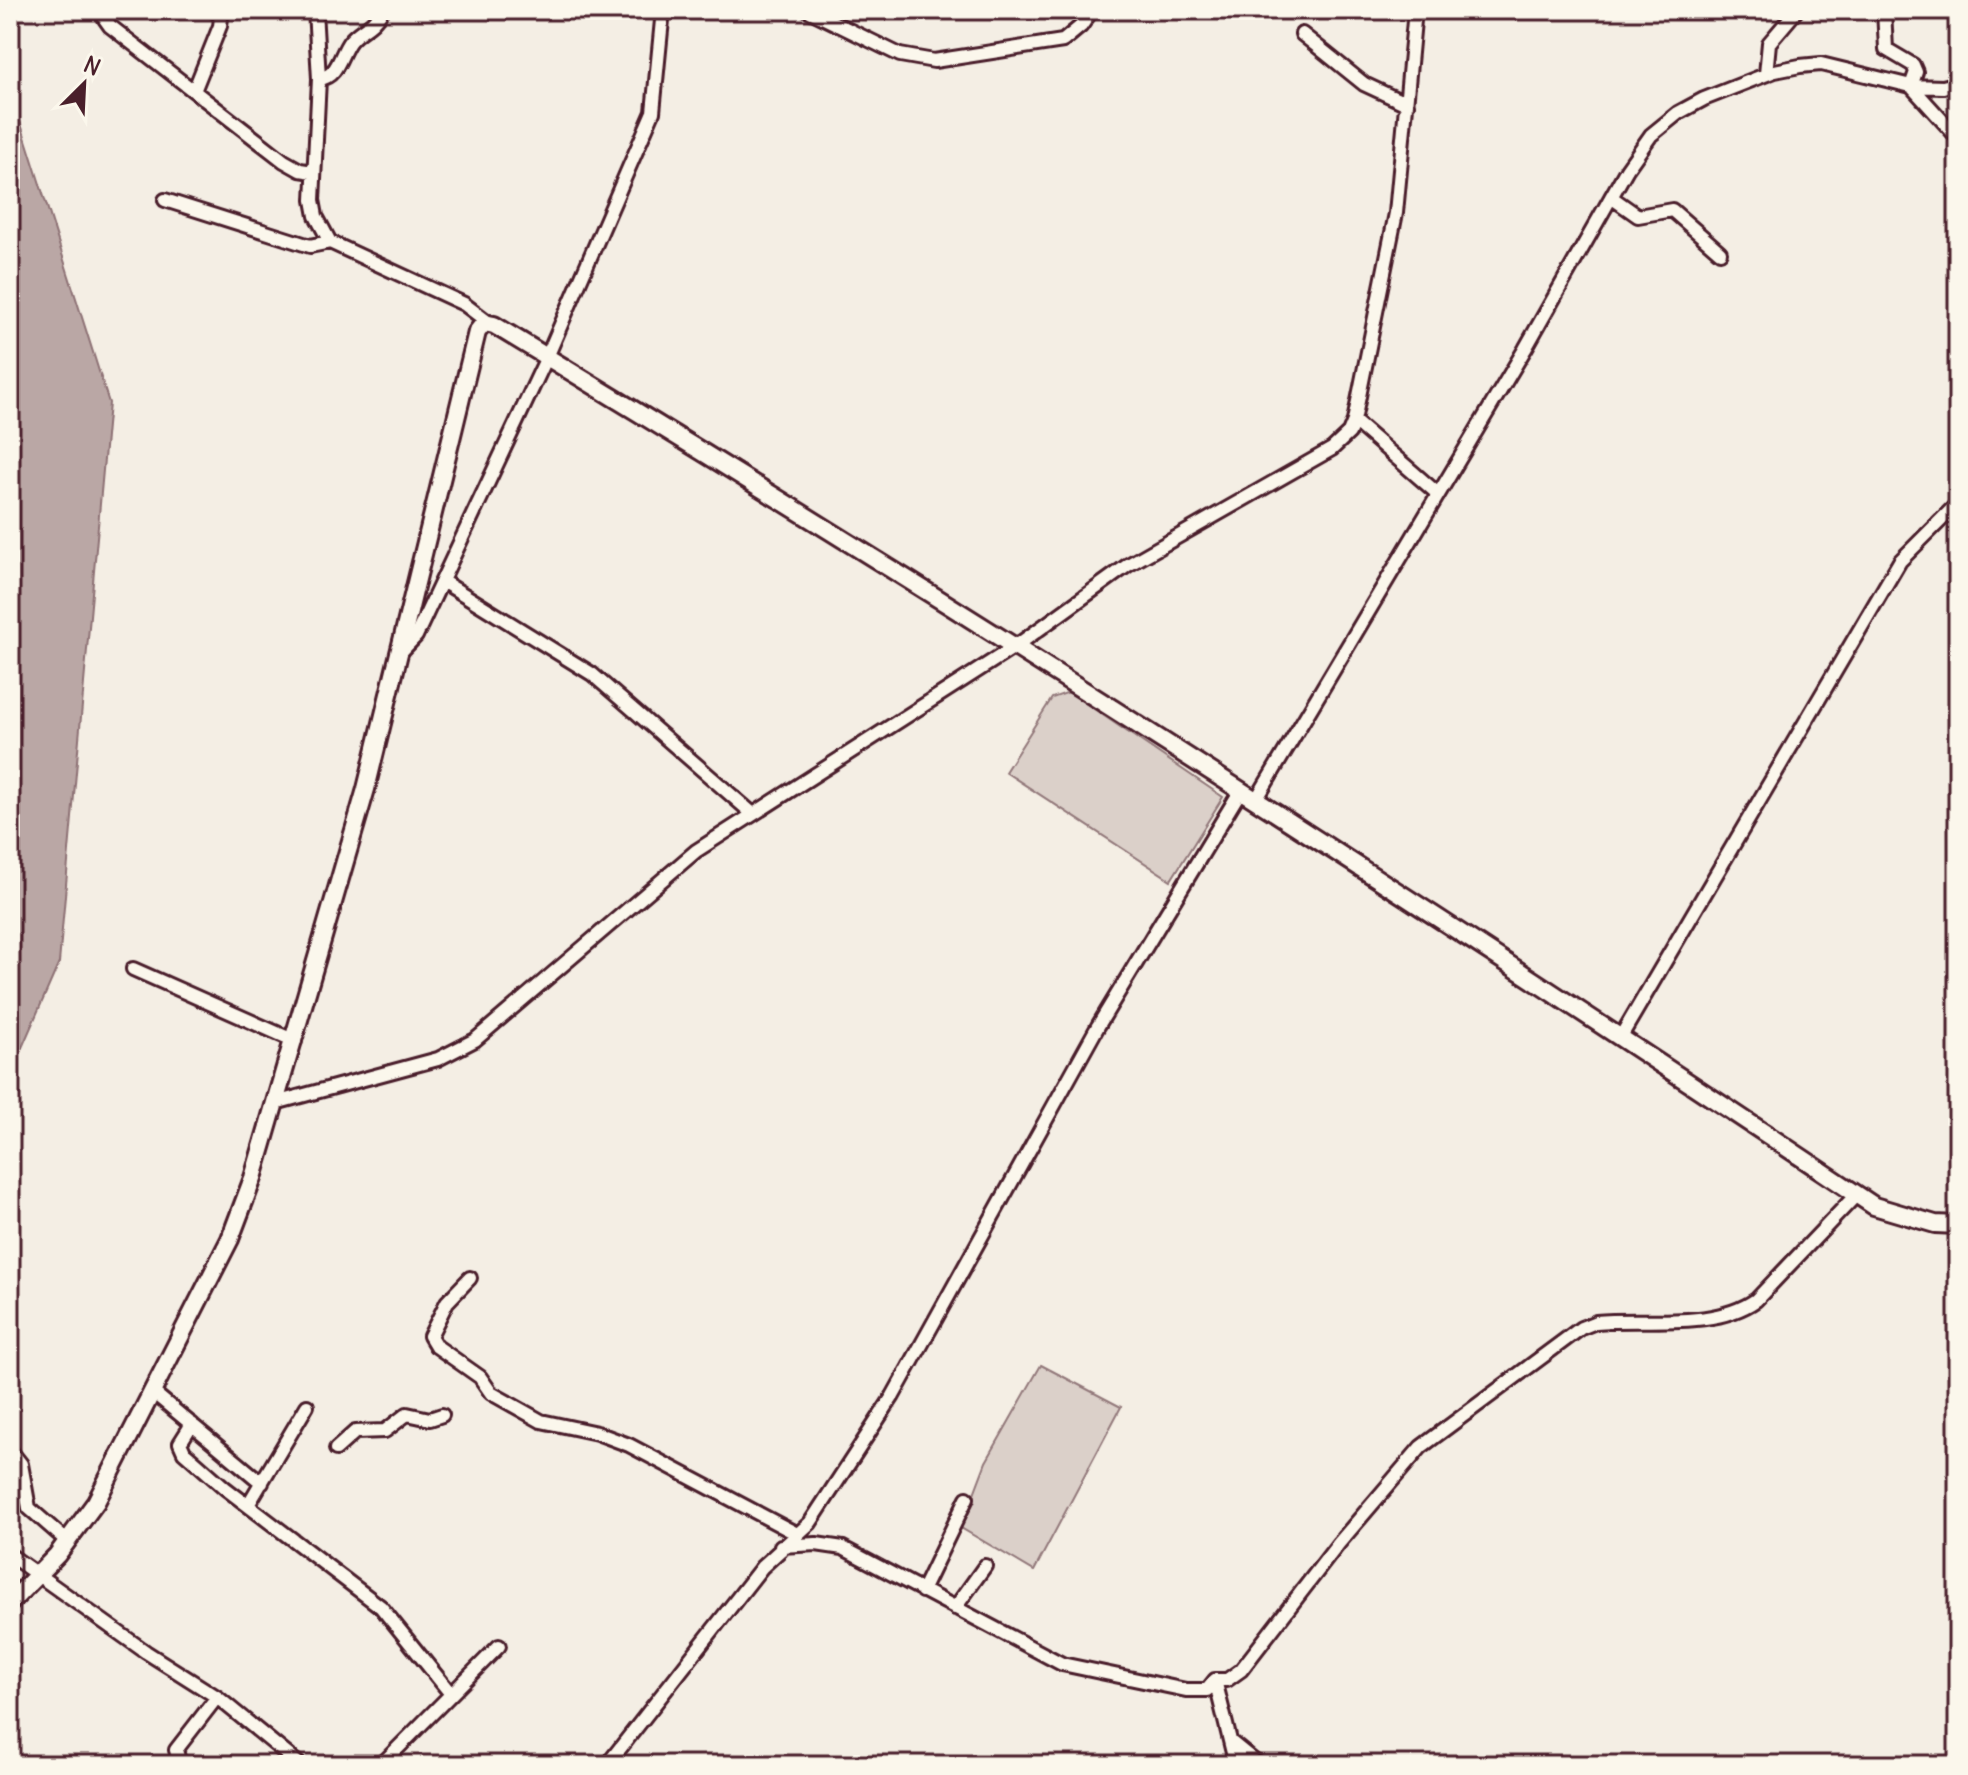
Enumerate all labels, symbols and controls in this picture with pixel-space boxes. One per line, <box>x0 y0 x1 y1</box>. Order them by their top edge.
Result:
north arrow <box>44 44 124 124</box>
text: N <box>79 50 105 82</box>

